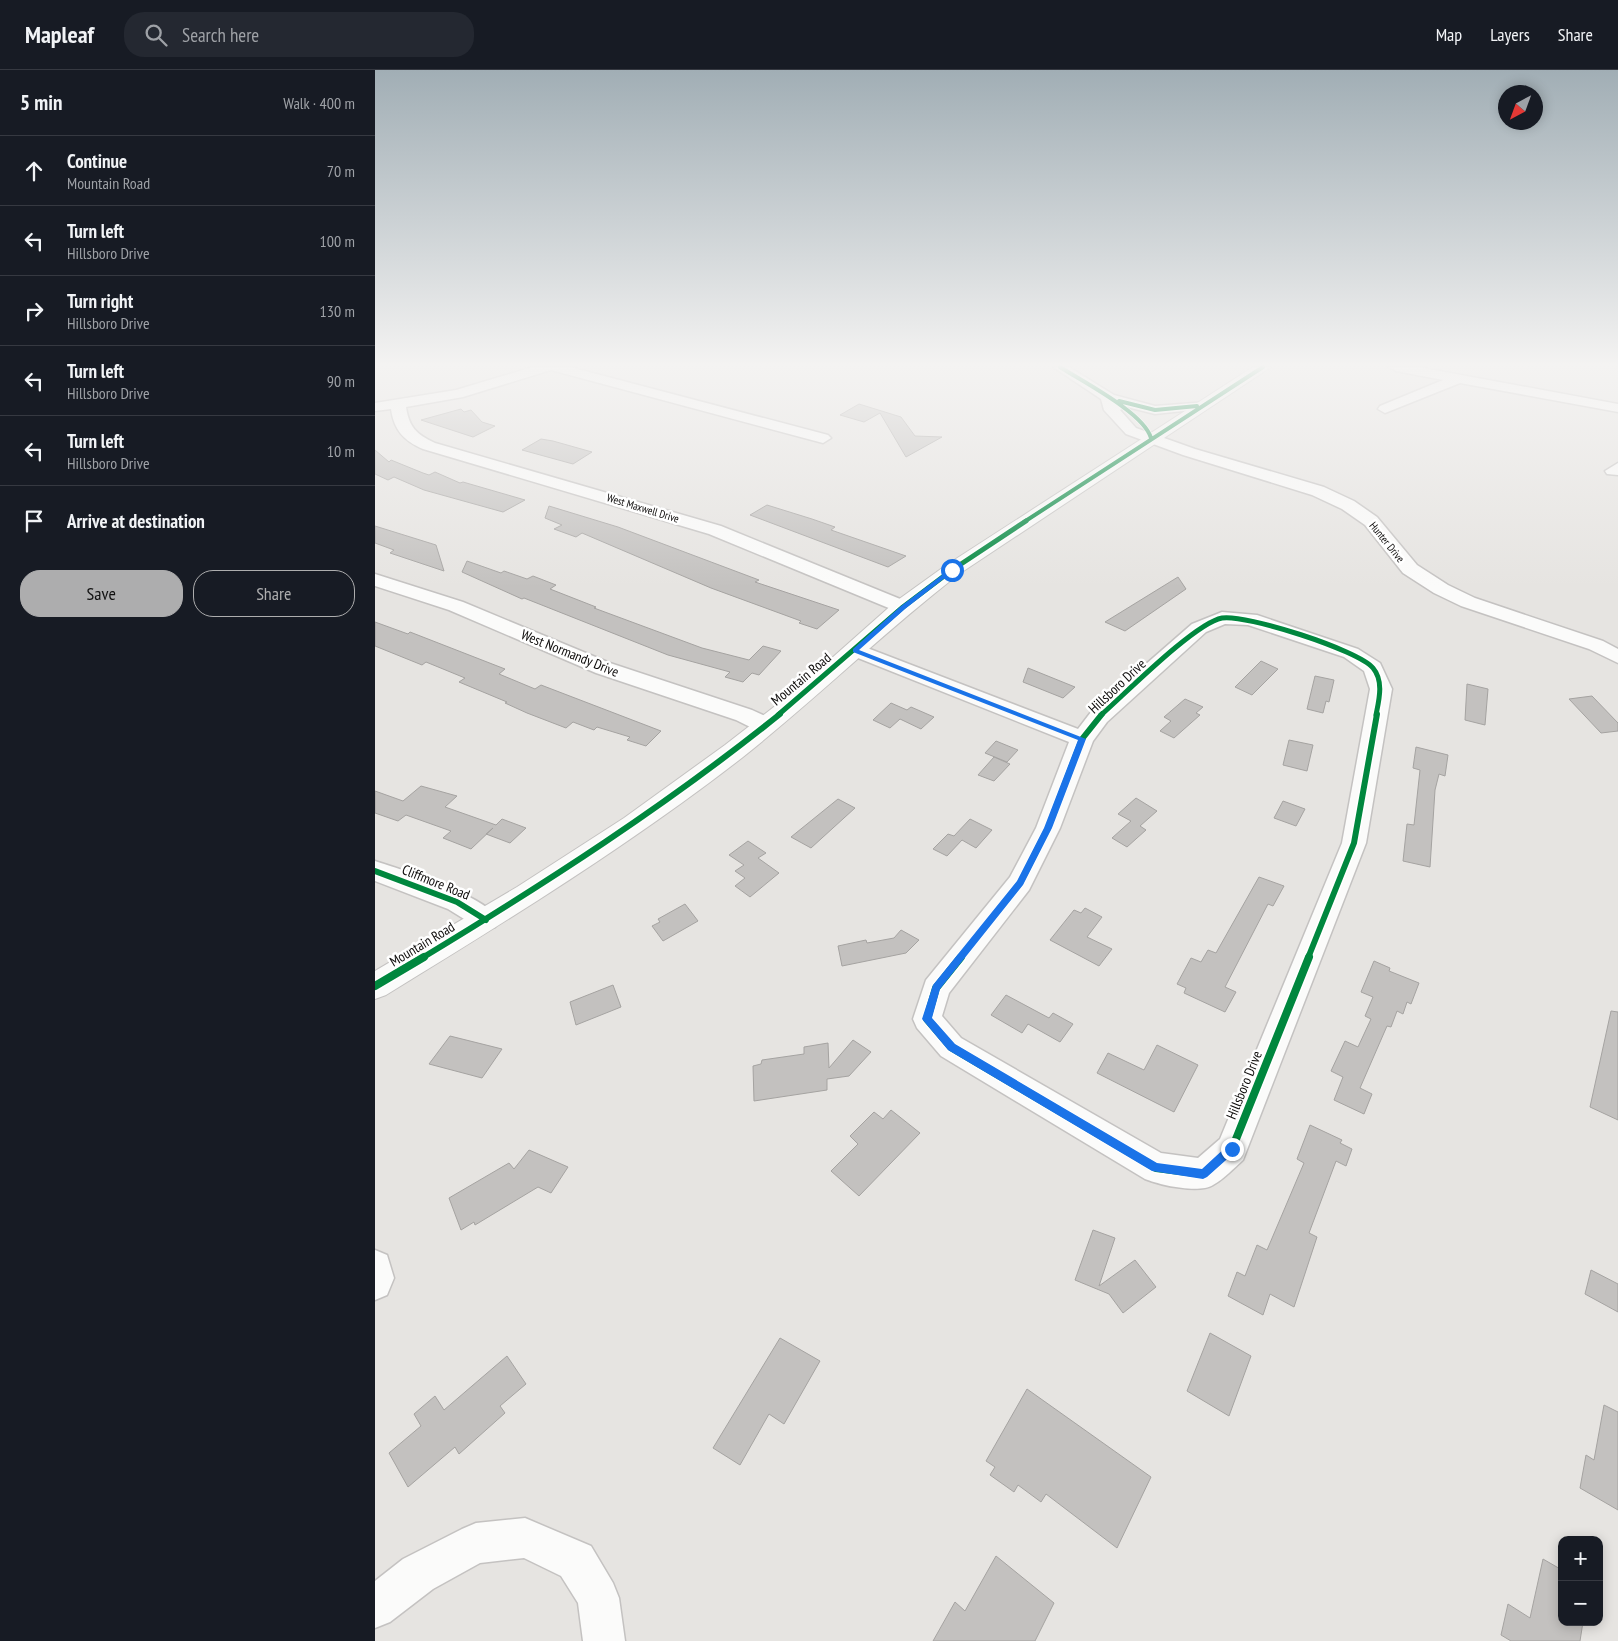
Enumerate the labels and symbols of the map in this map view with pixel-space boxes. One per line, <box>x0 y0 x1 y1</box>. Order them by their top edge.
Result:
north arrow <box>1498 85 1543 130</box>
street label: West Maxwell Drive <box>605 490 681 526</box>
street label: Hunter Drive <box>1366 519 1408 566</box>
route start <box>941 559 964 582</box>
street label: West Normandy Drive <box>518 625 622 681</box>
street label: Mountain Road <box>767 649 835 709</box>
street label: Hillsboro Drive <box>1084 655 1150 717</box>
street label: Cliffmore Road <box>399 860 473 904</box>
street label: Mountain Road <box>386 918 458 970</box>
street label: Hillsboro Drive <box>1222 1048 1266 1122</box>
route end <box>1221 1138 1244 1161</box>

